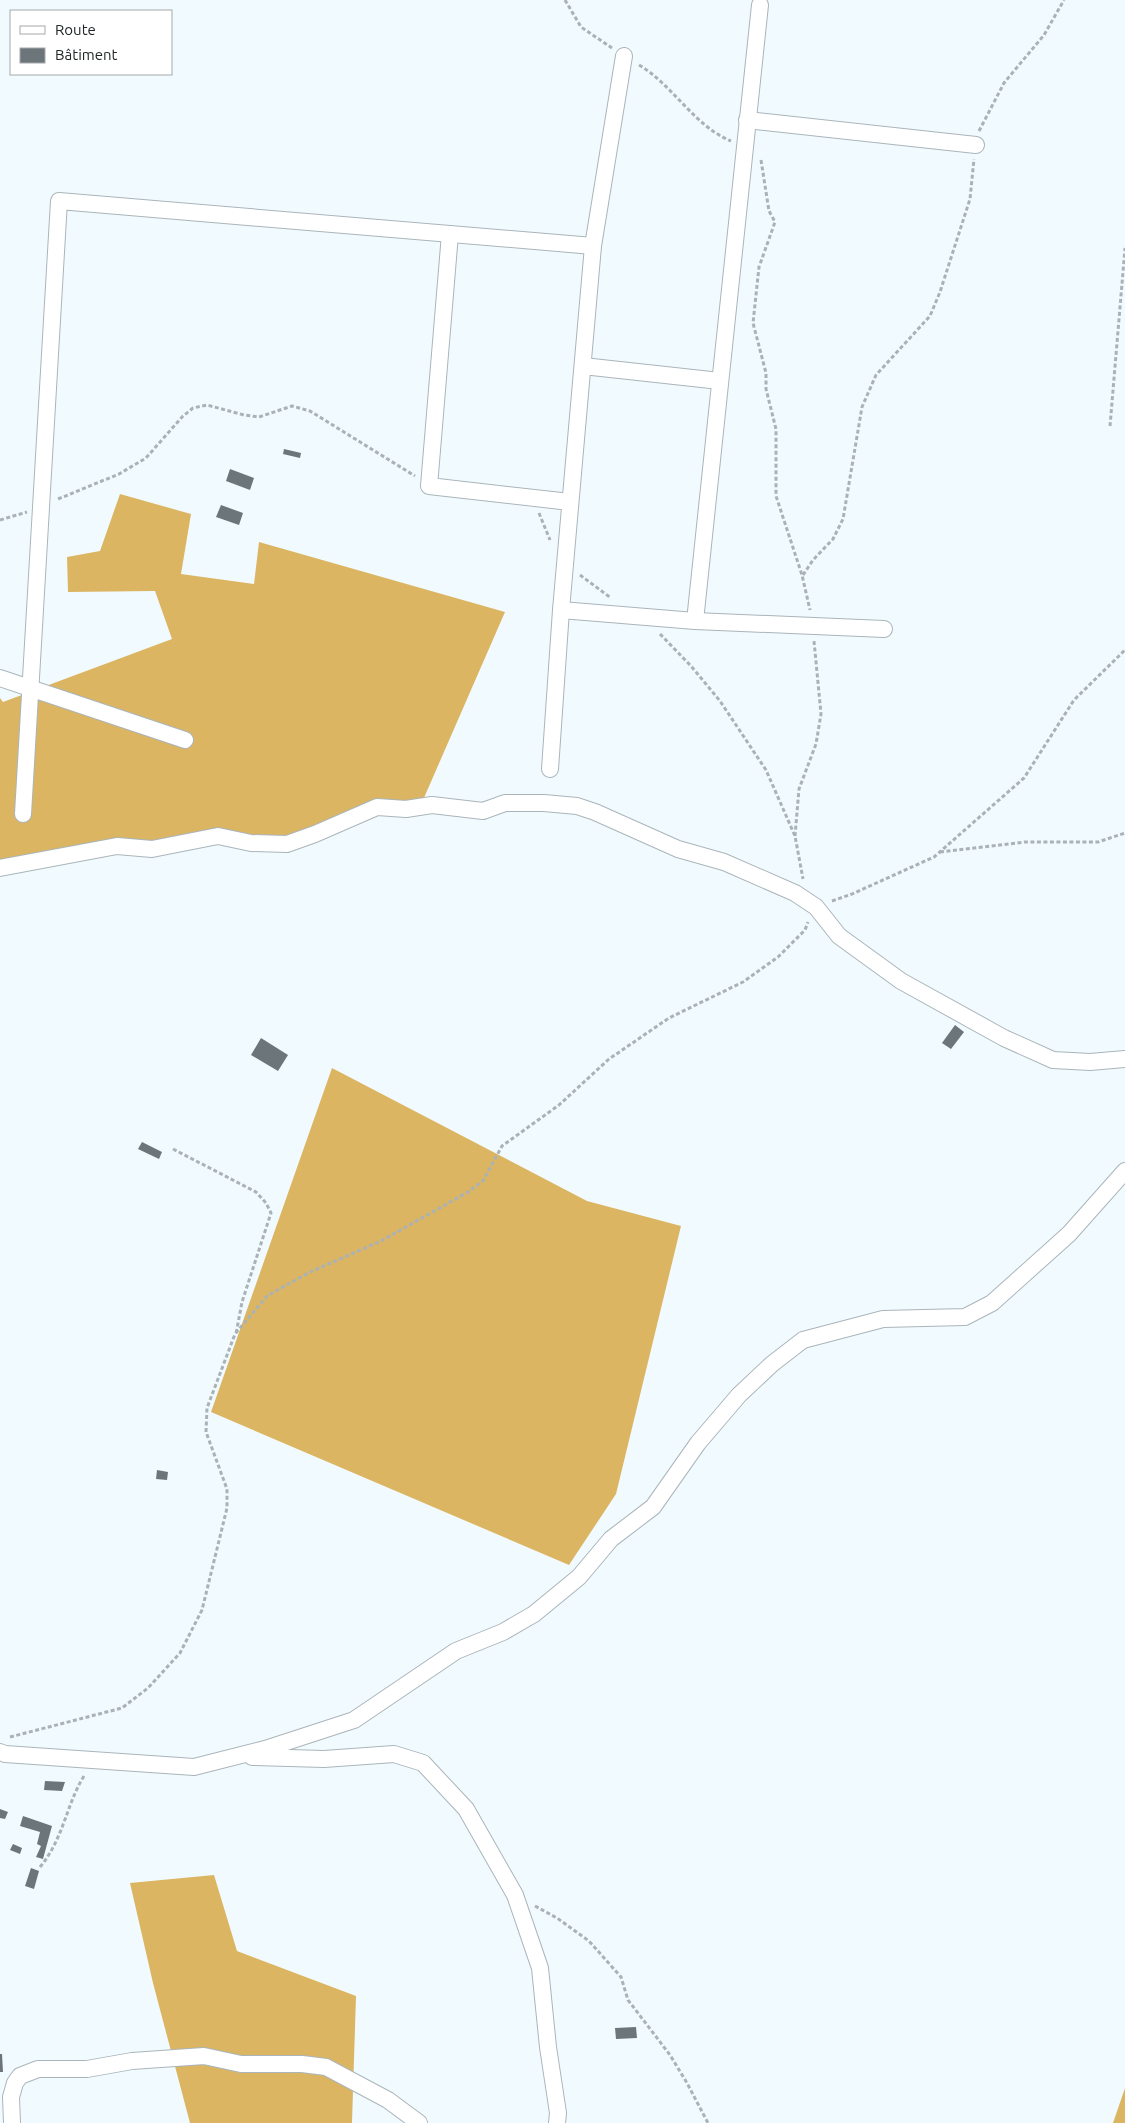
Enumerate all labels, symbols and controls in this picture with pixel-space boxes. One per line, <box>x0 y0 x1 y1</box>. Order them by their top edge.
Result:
legend <box>10 10 172 75</box>
text: Route <box>55 21 96 38</box>
text: Bâtiment <box>55 46 118 63</box>

